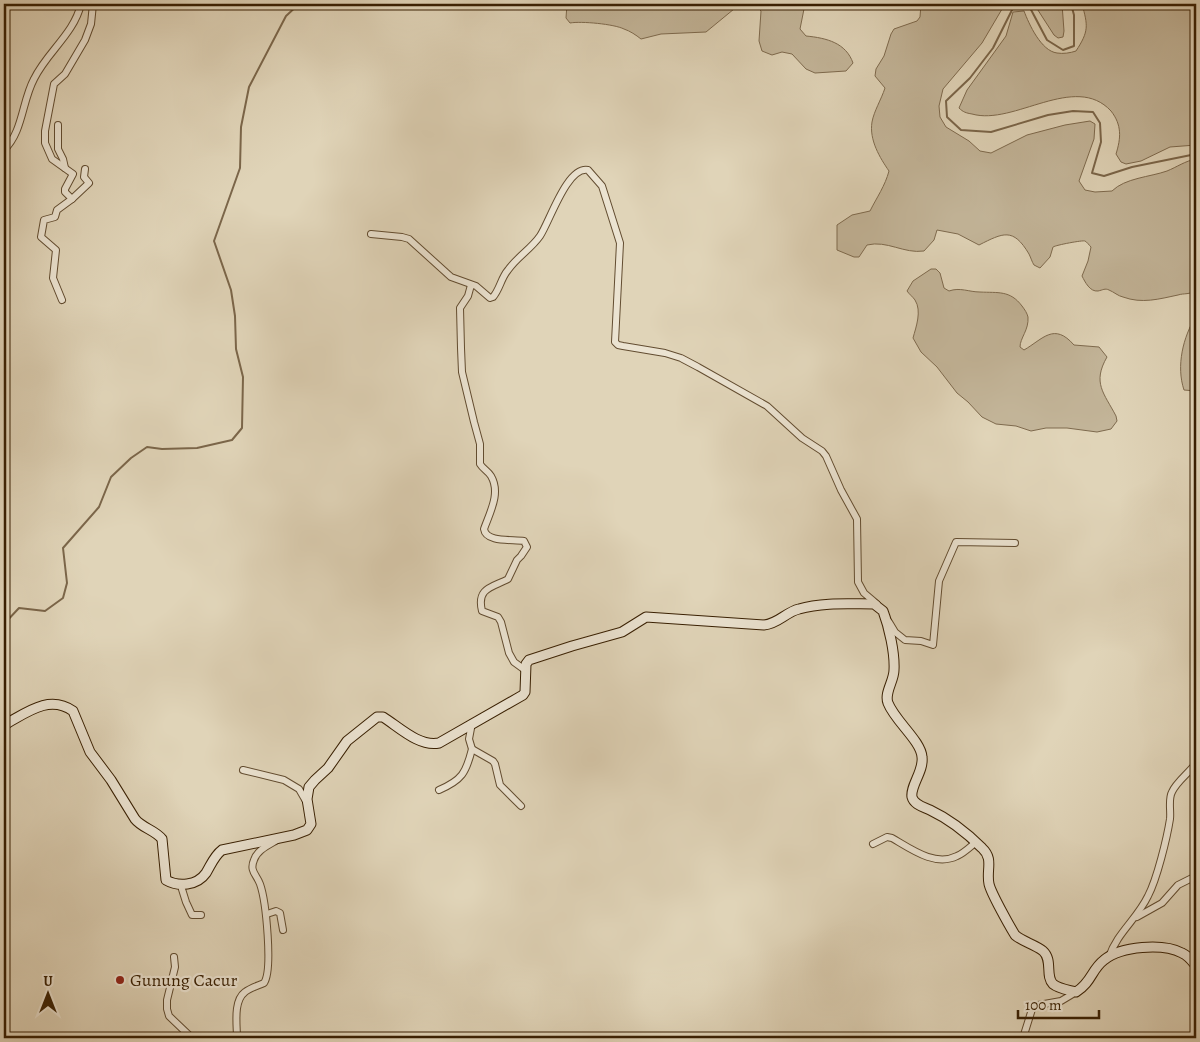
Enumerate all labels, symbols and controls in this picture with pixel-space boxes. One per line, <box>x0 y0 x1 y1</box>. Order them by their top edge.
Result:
place label: Gunung Cacur <box>130 968 237 992</box>
north arrow <box>22 970 72 1020</box>
text: U <box>43 972 53 991</box>
marker: Gunung Cacur <box>114 974 126 986</box>
scale bar <box>1018 987 1099 1019</box>
text: 100 m <box>1025 995 1062 1015</box>

